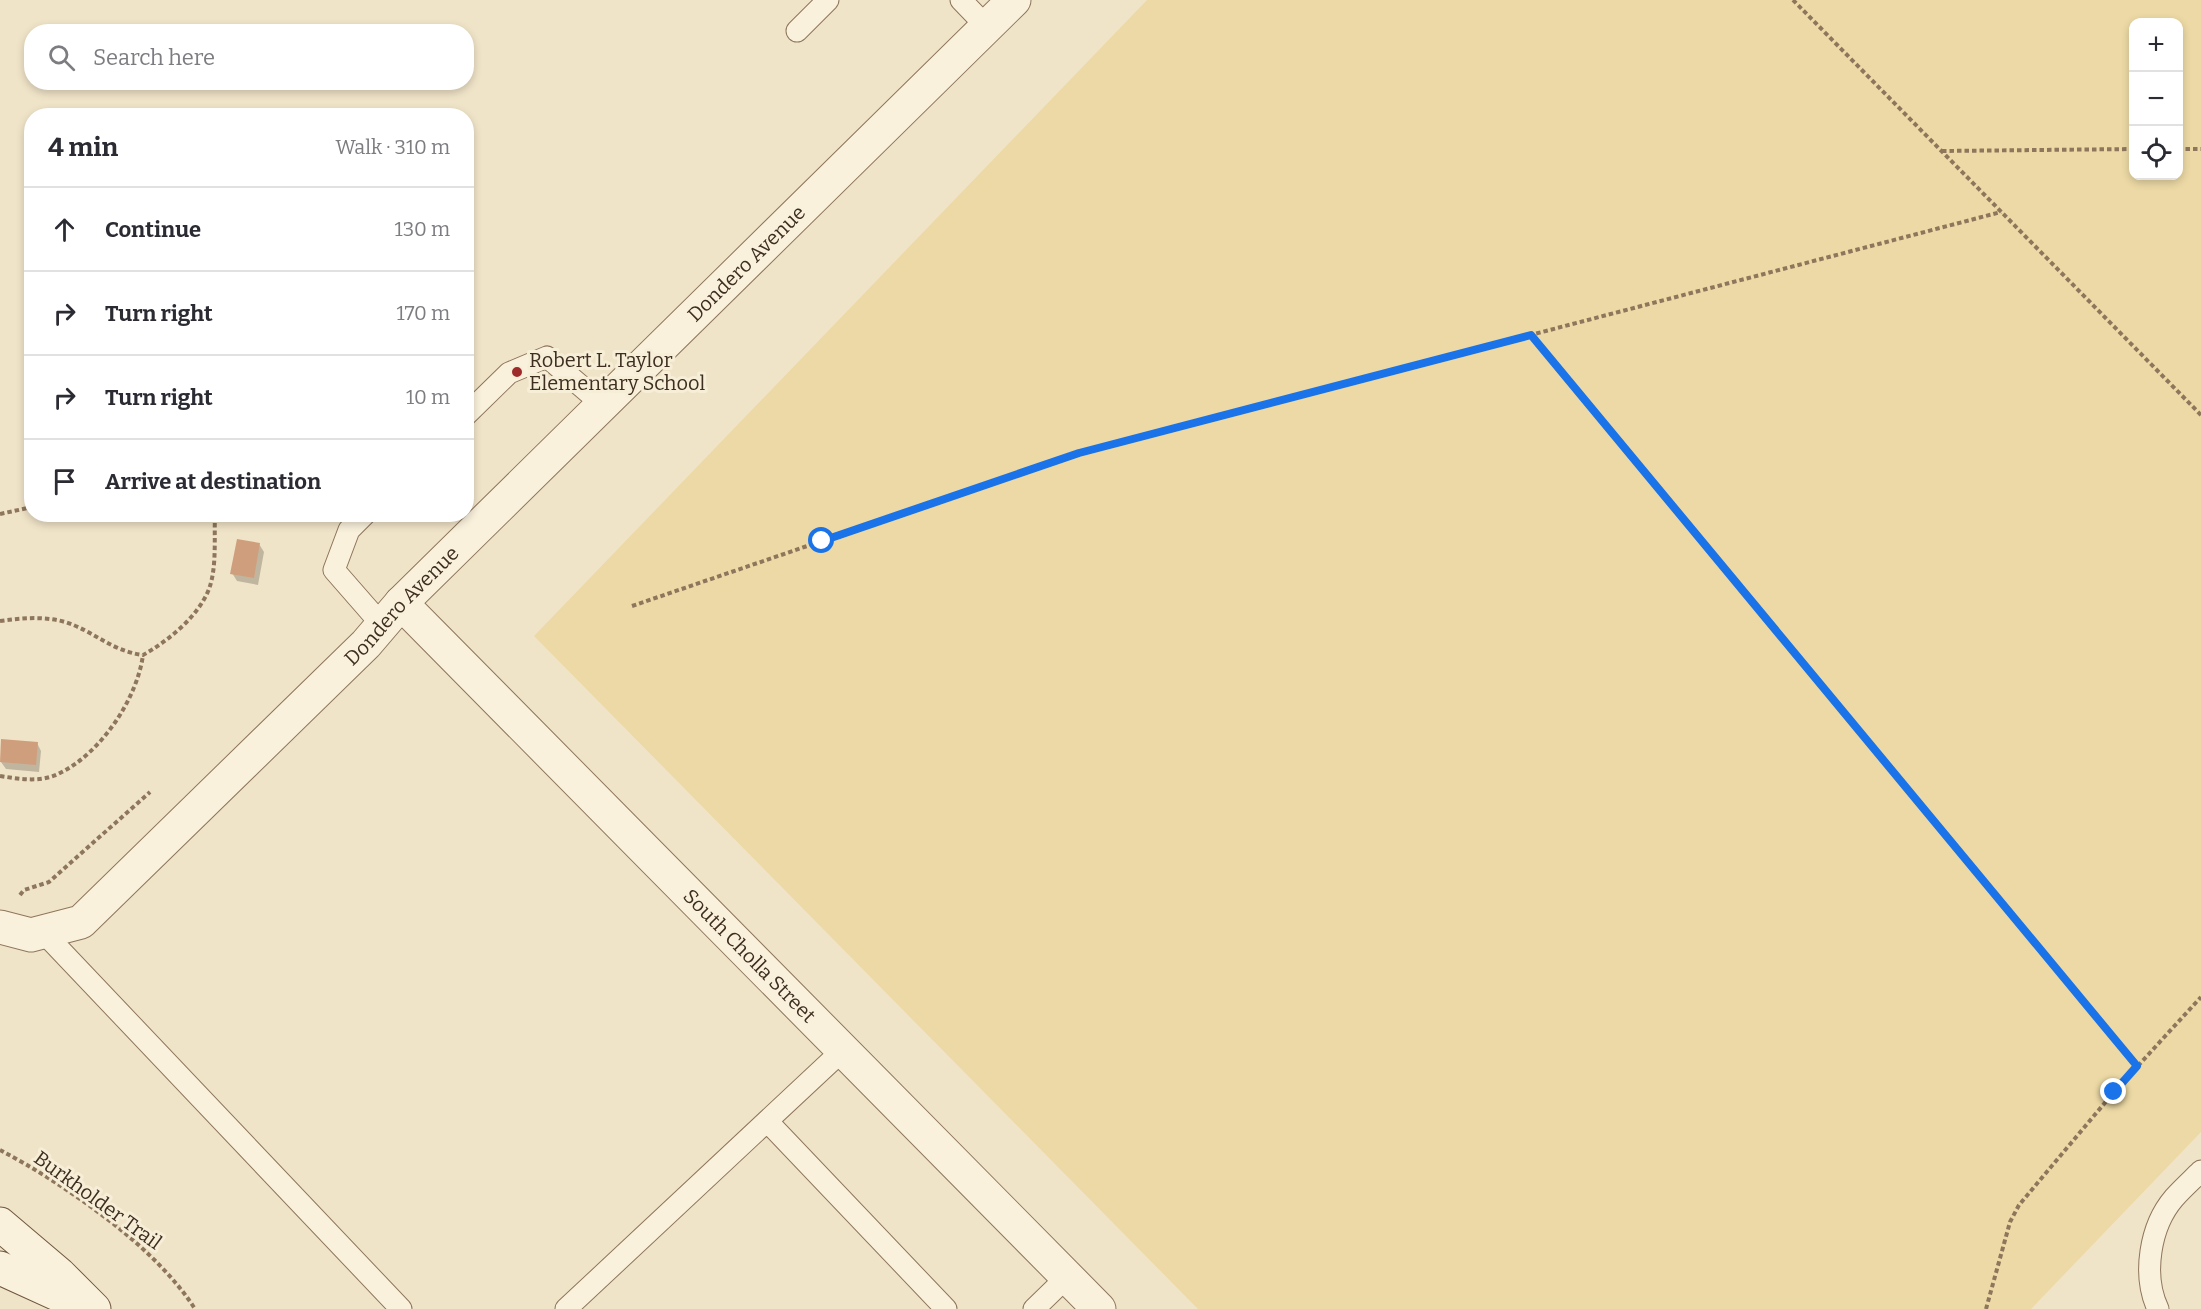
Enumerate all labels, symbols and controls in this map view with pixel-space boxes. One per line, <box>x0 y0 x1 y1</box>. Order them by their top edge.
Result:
map controls <box>2129 18 2183 180</box>
button: + <box>2129 18 2183 72</box>
search box <box>24 24 474 90</box>
icon: search <box>45 41 78 74</box>
text: Search here <box>93 44 215 71</box>
button: − <box>2129 72 2183 126</box>
button: locate <box>2129 126 2183 180</box>
text: 4 min <box>48 132 118 163</box>
text: Walk · 310 m <box>336 135 450 159</box>
street label: Dondero Avenue <box>682 200 810 326</box>
icon: ahead <box>48 213 81 246</box>
text: Continue <box>105 216 201 243</box>
text: 130 m <box>395 217 450 241</box>
icon: right <box>48 297 81 330</box>
text: Turn right <box>105 300 213 327</box>
text: 170 m <box>397 301 450 325</box>
place label: Robert L. Taylor Elementary School <box>529 348 706 395</box>
marker: Robert L. Taylor Elementary School <box>510 365 524 379</box>
icon: right <box>48 381 81 414</box>
text: Turn right <box>105 384 213 411</box>
text: 10 m <box>406 385 450 409</box>
icon: arrive <box>48 465 81 498</box>
text: Arrive at destination <box>105 468 321 495</box>
route start <box>808 527 834 553</box>
street label: Dondero Avenue <box>339 541 464 670</box>
street label: South Cholla Street <box>679 884 821 1028</box>
route end <box>2100 1078 2126 1104</box>
street label: Burkholder Trail <box>30 1146 167 1254</box>

